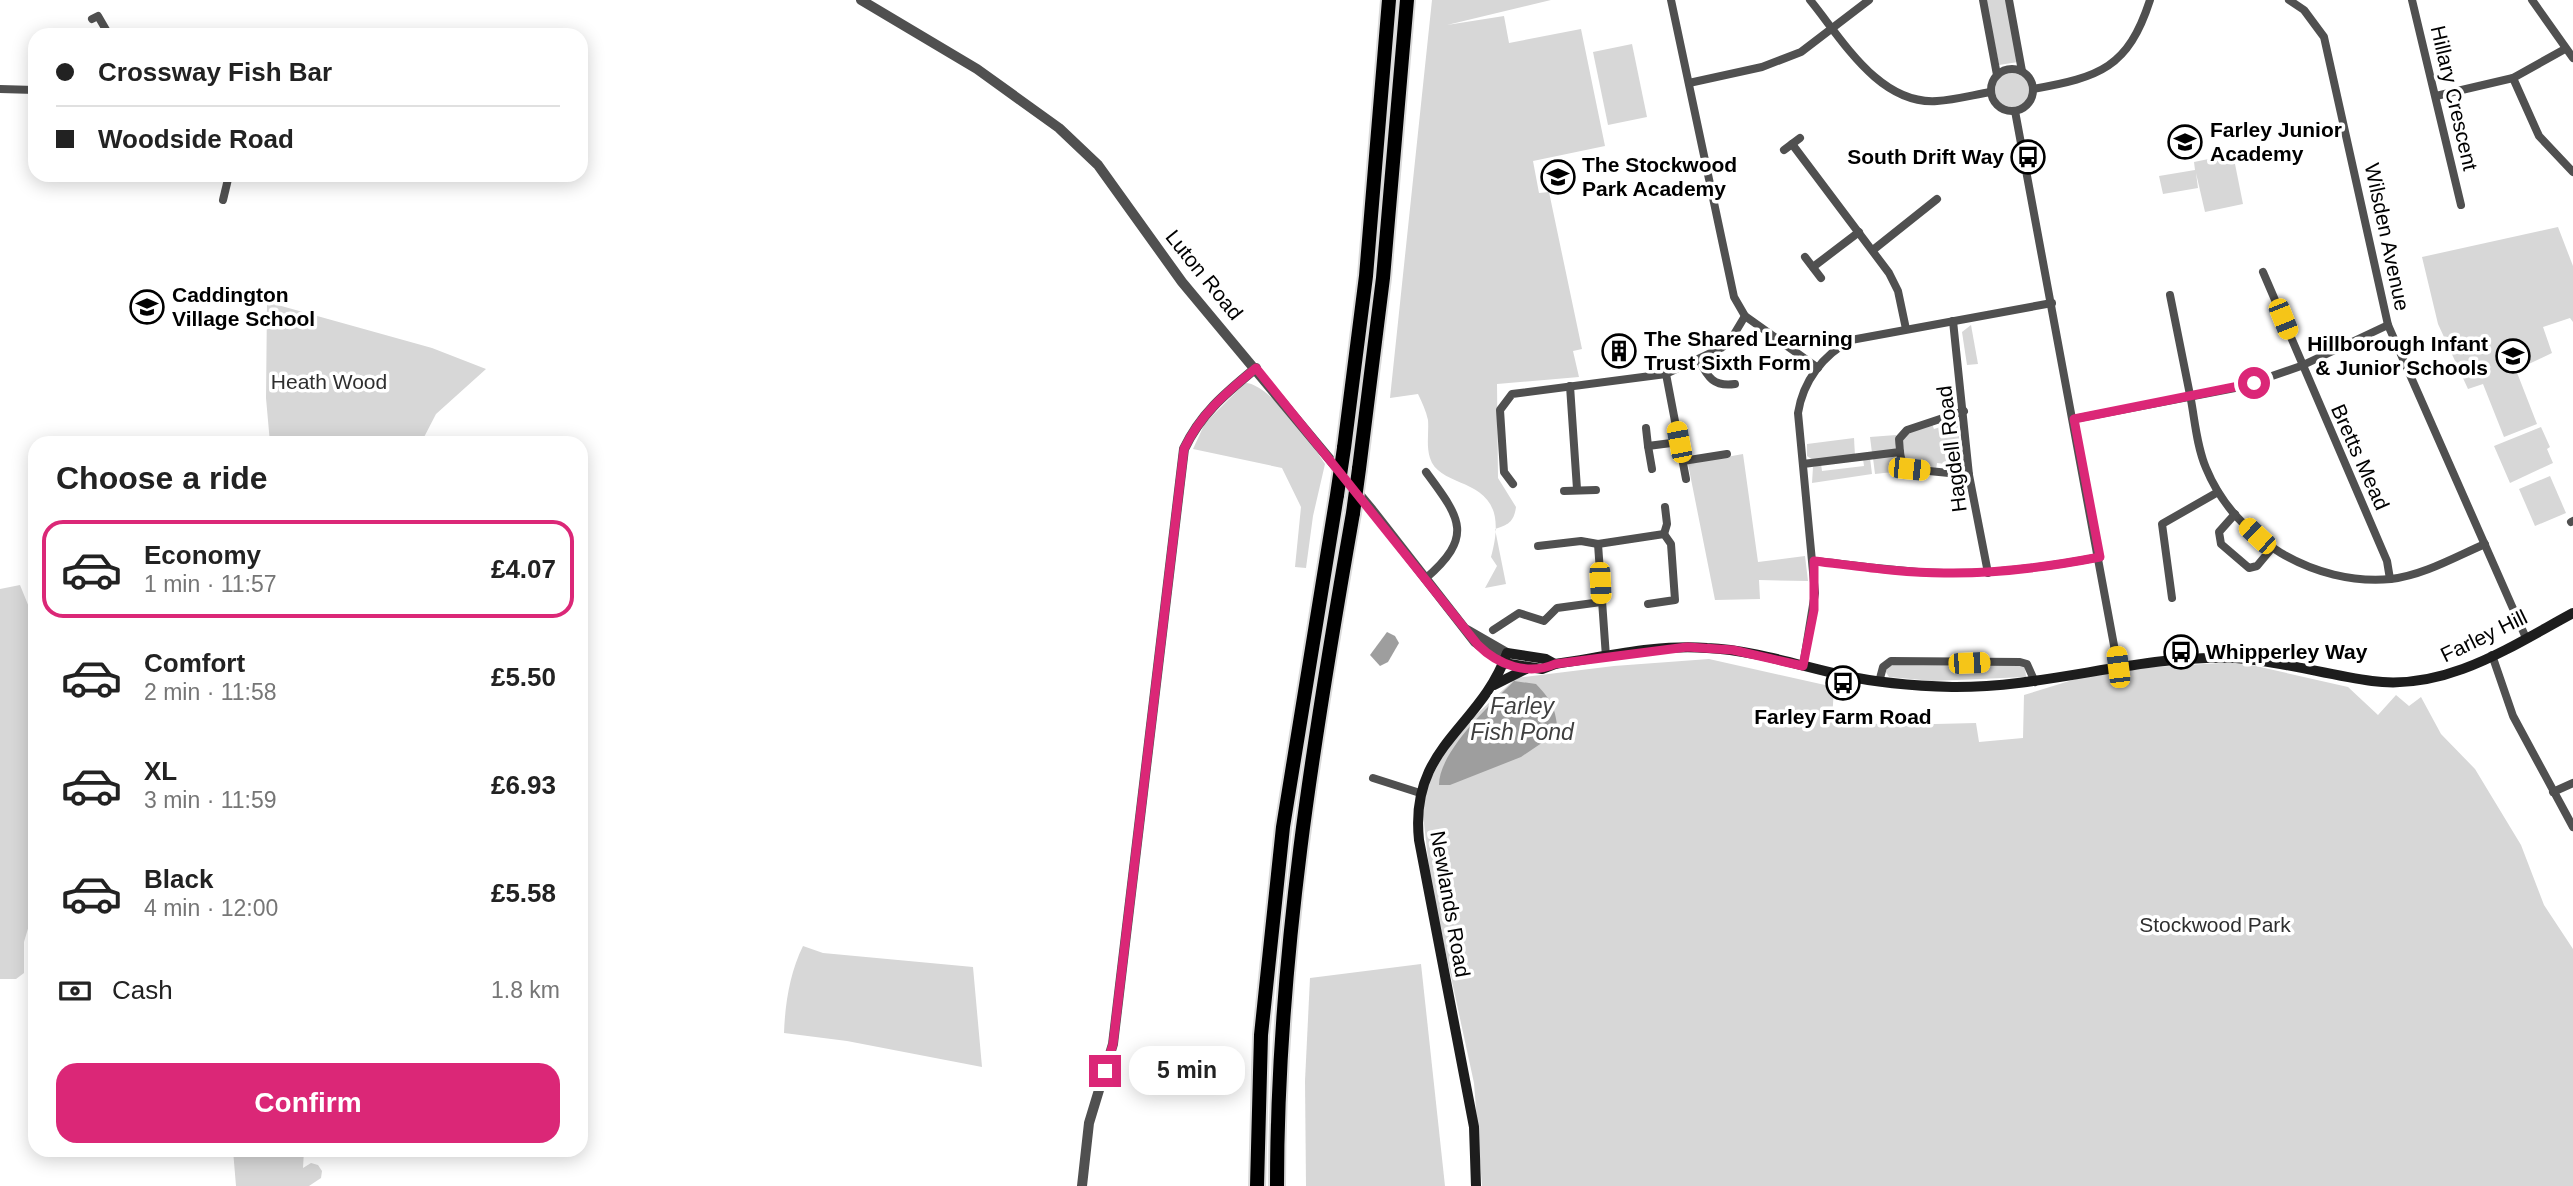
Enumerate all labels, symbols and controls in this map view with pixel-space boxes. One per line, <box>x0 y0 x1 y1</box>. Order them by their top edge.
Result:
street label: Hillary Crescent <box>2427 23 2482 173</box>
text: Crossway Fish Bar <box>98 57 332 87</box>
place label: Farley Junior Academy <box>2210 118 2342 165</box>
school or university icon: Farley Junior Academy <box>2166 123 2204 161</box>
text: Woodside Road <box>98 124 294 154</box>
bus stop icon: South Drift Way <box>2009 138 2047 176</box>
place label: South Drift Way <box>1847 145 2004 168</box>
place label: The Stockwood Park Academy <box>1582 153 1737 200</box>
school or university icon: The Stockwood Park Academy <box>1539 158 1577 196</box>
street label: Wilsden Avenue <box>2361 161 2414 313</box>
street label: Luton Road <box>1161 225 1247 324</box>
place label: Caddington Village School <box>172 283 315 330</box>
school or university icon: Caddington Village School <box>128 288 166 326</box>
car <box>2266 296 2301 342</box>
place label: The Shared Learning Trust Sixth Form <box>1644 327 1853 374</box>
building icon: The Shared Learning Trust Sixth Form <box>1600 332 1638 370</box>
place label: Hillborough Infant & Junior Schools <box>2307 332 2488 379</box>
school or university icon: Hillborough Infant & Junior Schools <box>2494 337 2532 375</box>
route start <box>2238 367 2270 399</box>
park label: Heath Wood <box>271 370 387 393</box>
street label: Hagdell Road <box>1932 385 1971 514</box>
street label: Bretts Mead <box>2327 400 2394 513</box>
car <box>1665 419 1694 465</box>
car <box>1888 456 1931 482</box>
text: Choose a ride <box>56 460 268 496</box>
car <box>2235 514 2280 558</box>
icon: car <box>60 538 123 601</box>
text: Economy <box>144 540 261 570</box>
text: £4.07 <box>491 554 556 584</box>
car <box>1589 561 1612 605</box>
text: 1 min · 11:57 <box>144 571 277 597</box>
street label: Farley Hill <box>2437 605 2531 666</box>
bus stop icon: Whipperley Way <box>2162 633 2200 671</box>
place label: Whipperley Way <box>2206 640 2368 663</box>
car <box>2106 645 2131 689</box>
icon: car <box>60 646 123 709</box>
text: Comfort <box>144 648 245 678</box>
car <box>1948 652 1991 674</box>
text: £5.50 <box>491 662 556 692</box>
bus stop icon: Farley Farm Road <box>1824 664 1862 702</box>
text: 2 min · 11:58 <box>144 679 277 705</box>
water label: Farley Fish Pond <box>1470 693 1575 745</box>
place label: Farley Farm Road <box>1754 705 1932 728</box>
icon: car <box>60 754 123 817</box>
text: XL <box>144 756 177 786</box>
text: £6.93 <box>491 770 556 800</box>
text: 3 min · 11:59 <box>144 787 277 813</box>
street label: Newlands Road <box>1426 829 1475 979</box>
icon: car <box>60 862 123 925</box>
text: Black <box>144 864 213 894</box>
text: £5.58 <box>491 878 556 908</box>
text: 4 min · 12:00 <box>144 895 278 921</box>
park label: Stockwood Park <box>2139 913 2291 936</box>
icon: cash <box>56 972 94 1010</box>
text: Cash <box>112 975 173 1005</box>
text: 1.8 km <box>491 977 560 1003</box>
callout: 5 min <box>1130 1046 1245 1096</box>
route end <box>1089 1055 1121 1087</box>
text: 5 min <box>1157 1057 1217 1083</box>
button: Confirm <box>56 1063 560 1143</box>

